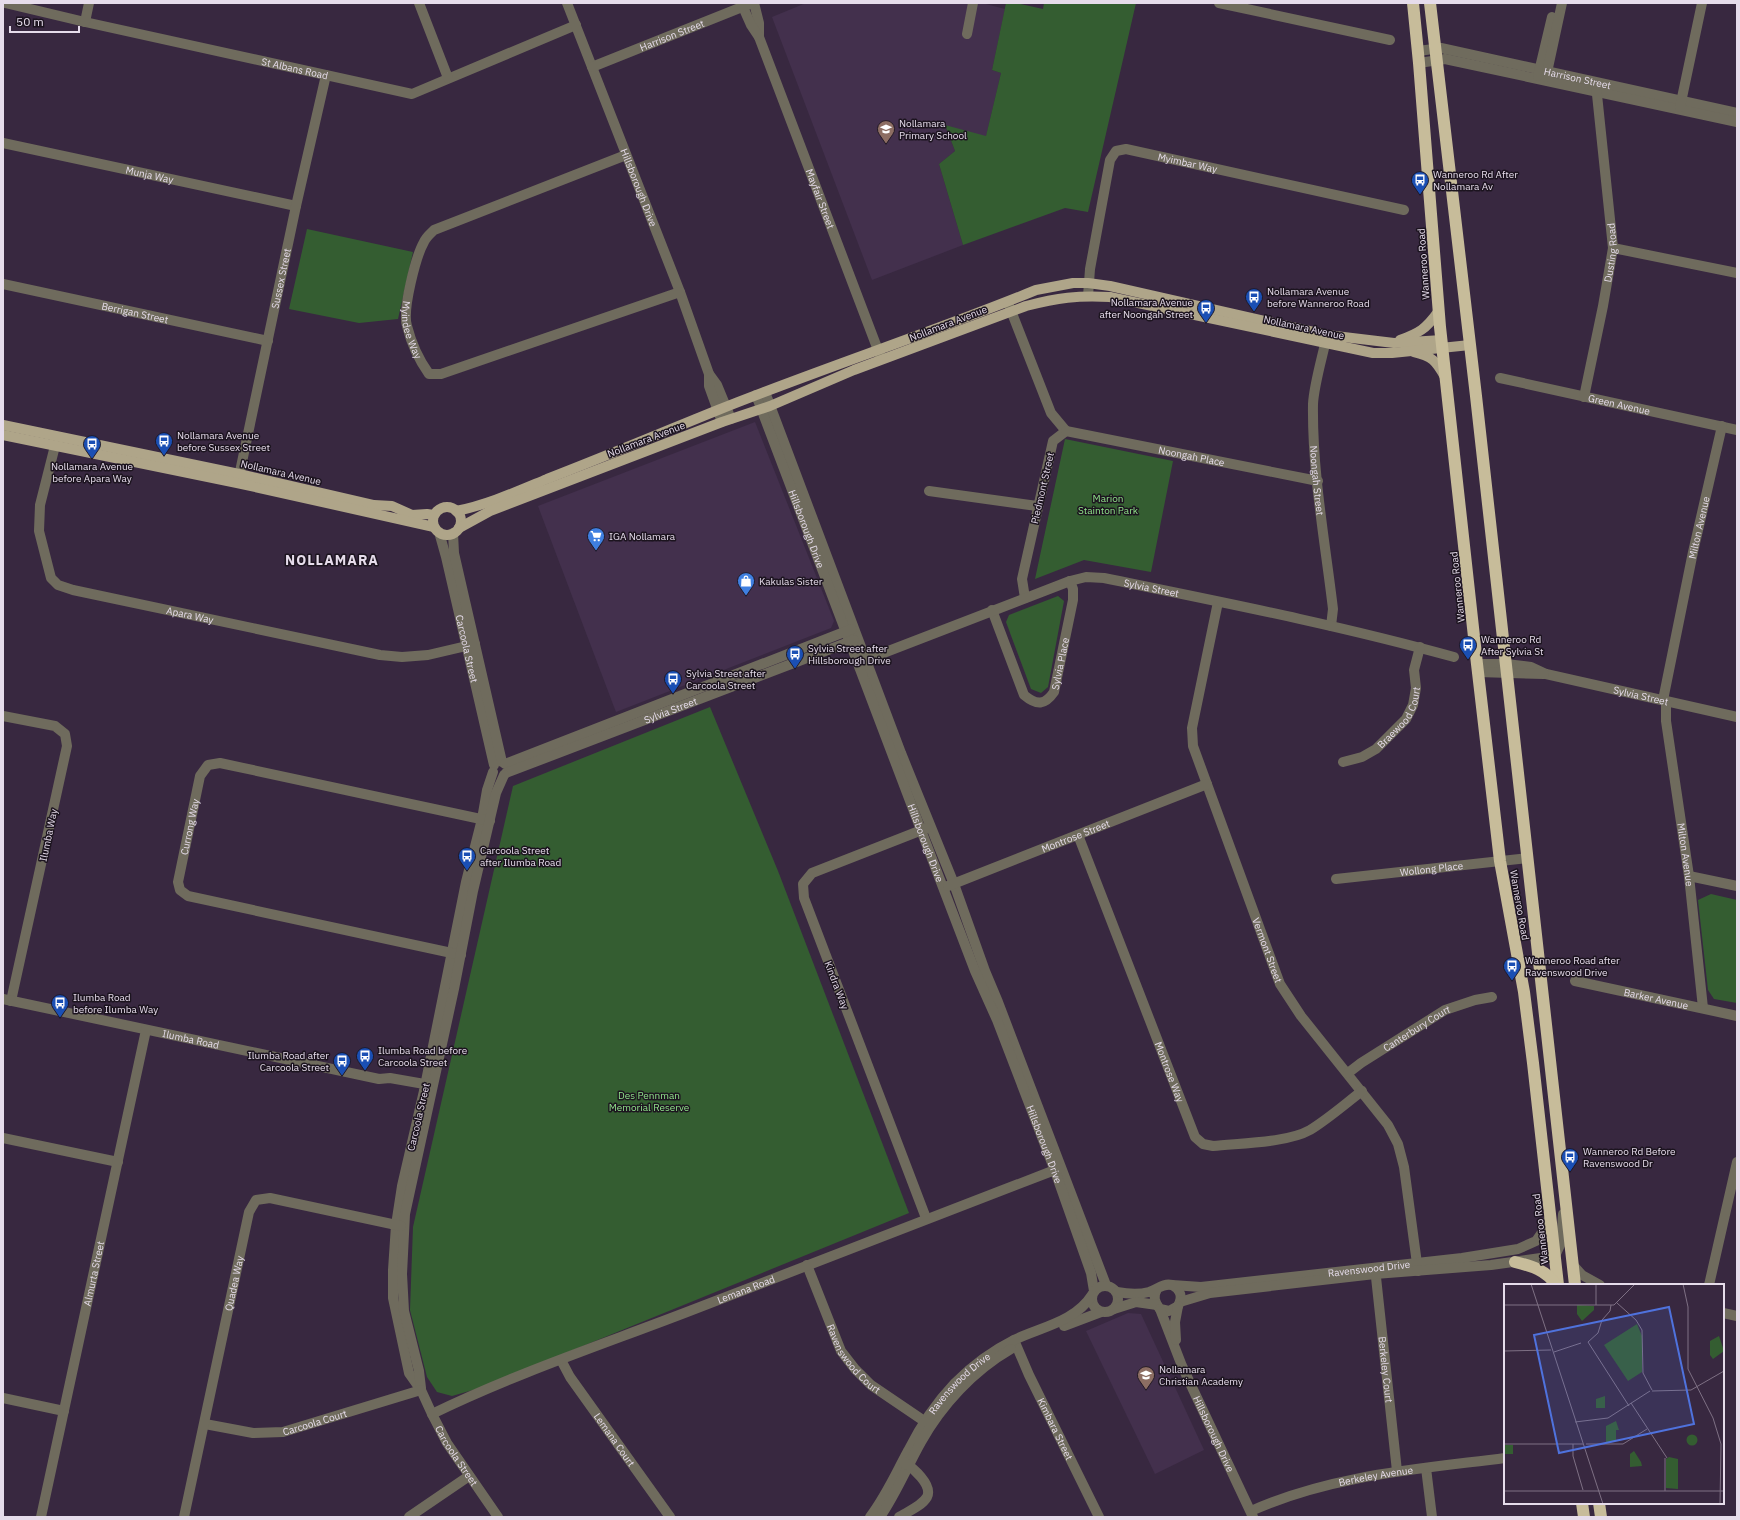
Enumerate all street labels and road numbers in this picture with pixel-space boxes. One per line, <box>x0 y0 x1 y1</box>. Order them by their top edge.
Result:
street label: Harrison Street <box>638 17 707 54</box>
street label: St Albans Road <box>260 55 329 82</box>
street label: Harrison Street <box>1543 65 1613 92</box>
street label: Hillsborough Drive <box>618 147 660 229</box>
street label: Myimbar Way <box>1156 150 1219 176</box>
street label: Munja Way <box>124 164 175 187</box>
street label: Mayfair Street <box>803 167 837 231</box>
street label: Dusting Road <box>1601 222 1620 283</box>
street label: Wanneroo Road <box>1415 228 1432 300</box>
street label: Sussex Street <box>269 247 294 310</box>
street label: Berrigan Street <box>100 299 170 326</box>
street label: Myindee Way <box>399 300 425 361</box>
street label: Nollamara Avenue <box>907 302 989 344</box>
street label: Nollamara Avenue <box>1262 313 1346 342</box>
street label: Green Avenue <box>1587 392 1652 418</box>
street label: Nollamara Avenue <box>605 418 687 460</box>
street label: Noongah Place <box>1157 443 1226 469</box>
street label: Noongah Street <box>1307 445 1327 517</box>
street label: Piedmont Street <box>1028 451 1057 525</box>
street label: Nollamara Avenue <box>239 457 323 488</box>
street label: Hillsborough Drive <box>785 488 827 570</box>
street label: Milton Avenue <box>1686 495 1713 560</box>
street label: Wanneroo Road <box>1447 551 1468 623</box>
street label: Sylvia Street <box>1123 576 1181 600</box>
street label: Apara Way <box>165 604 215 627</box>
street label: Carcoola Street <box>453 614 481 684</box>
street label: Sylvia Place <box>1049 636 1072 691</box>
street label: Sylvia Street <box>1612 683 1670 708</box>
street label: Braewood Court <box>1374 685 1423 751</box>
street label: Sylvia Street <box>642 694 700 727</box>
street label: Currong Way <box>178 797 202 856</box>
street label: Hillsborough Drive <box>905 802 947 884</box>
street label: Ilumba Way <box>37 807 60 863</box>
street label: Montrose Street <box>1040 817 1112 856</box>
street label: Milton Avenue <box>1674 822 1696 887</box>
street label: Wollong Place <box>1399 859 1464 879</box>
street label: Wanneroo Road <box>1507 869 1532 941</box>
street label: Vermont Street <box>1249 916 1285 985</box>
street label: Kindra Way <box>821 959 852 1011</box>
street label: Barker Avenue <box>1623 986 1690 1012</box>
street label: Canterbury Court <box>1381 1003 1452 1055</box>
street label: Ilumba Road <box>161 1027 220 1052</box>
street label: Montrose Way <box>1152 1040 1187 1104</box>
street label: Carcoola Street <box>404 1081 433 1152</box>
street label: Hillsborough Drive <box>1023 1103 1065 1186</box>
street label: Wanneroo Road <box>1530 1193 1551 1265</box>
street label: Almurta Street <box>81 1240 107 1307</box>
street label: Quadea Way <box>222 1254 247 1312</box>
street label: Ravenswood Drive <box>1327 1258 1411 1280</box>
street label: Lemana Road <box>715 1272 777 1307</box>
street label: Ravenswood Court <box>824 1322 883 1397</box>
street label: Berkeley Court <box>1375 1336 1396 1404</box>
street label: Ravenswood Drive <box>926 1350 993 1417</box>
street label: Hillsborough Drive <box>1190 1394 1237 1475</box>
street label: Kimbara Street <box>1034 1396 1076 1463</box>
street label: Carcoola Court <box>281 1407 349 1439</box>
street label: Lemana Court <box>591 1410 638 1469</box>
street label: Carcoola Street <box>432 1423 481 1489</box>
street label: Berkeley Avenue <box>1337 1463 1414 1489</box>

